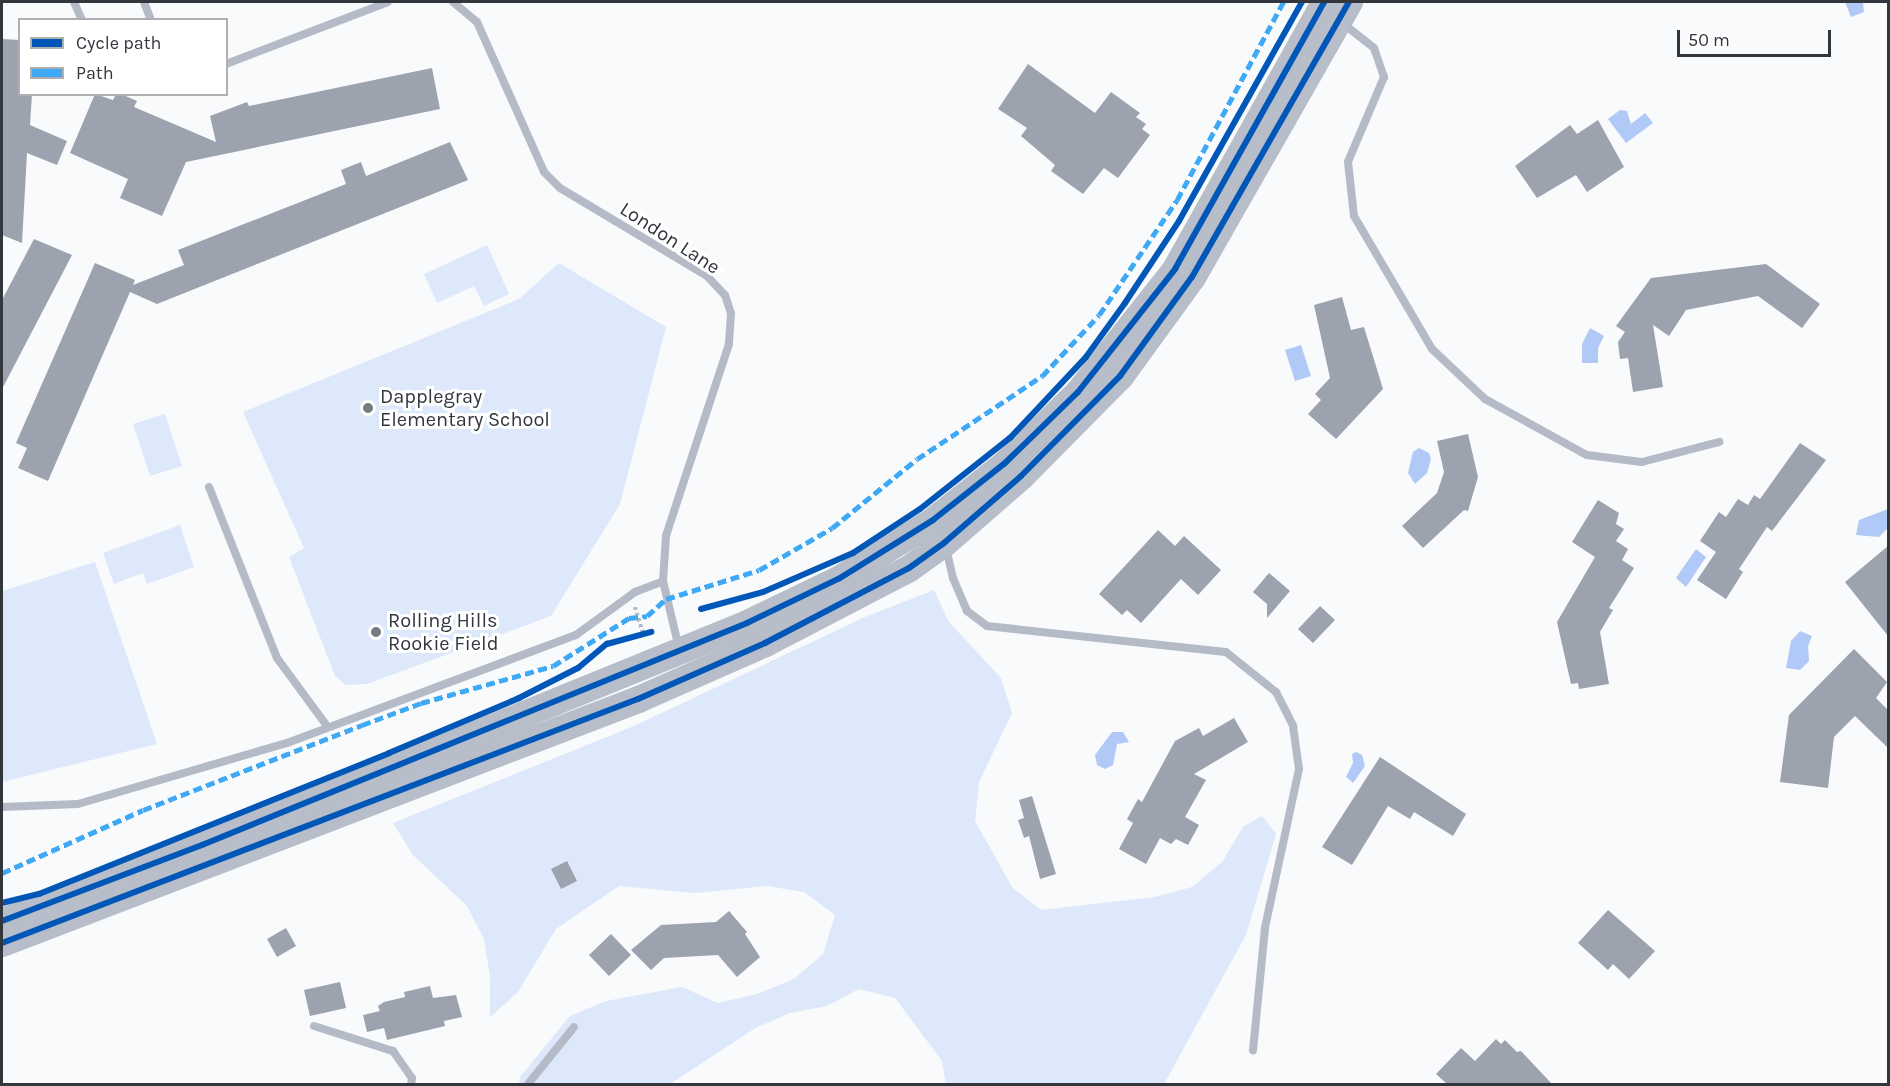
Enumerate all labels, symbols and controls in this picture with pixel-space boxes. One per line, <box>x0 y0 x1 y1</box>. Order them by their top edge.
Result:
legend <box>18 18 228 96</box>
scale bar <box>1680 18 1834 56</box>
text: 50 m <box>1688 29 1730 51</box>
text: Cycle path <box>76 32 161 54</box>
text: Path <box>76 62 114 84</box>
street label: London Lane <box>615 197 725 279</box>
place label: Dapplegray Elementary School <box>380 384 550 431</box>
marker: Dapplegray Elementary School <box>361 401 375 415</box>
place label: Rolling Hills Rookie Field <box>388 608 499 655</box>
marker: Rolling Hills Rookie Field <box>369 625 383 639</box>

